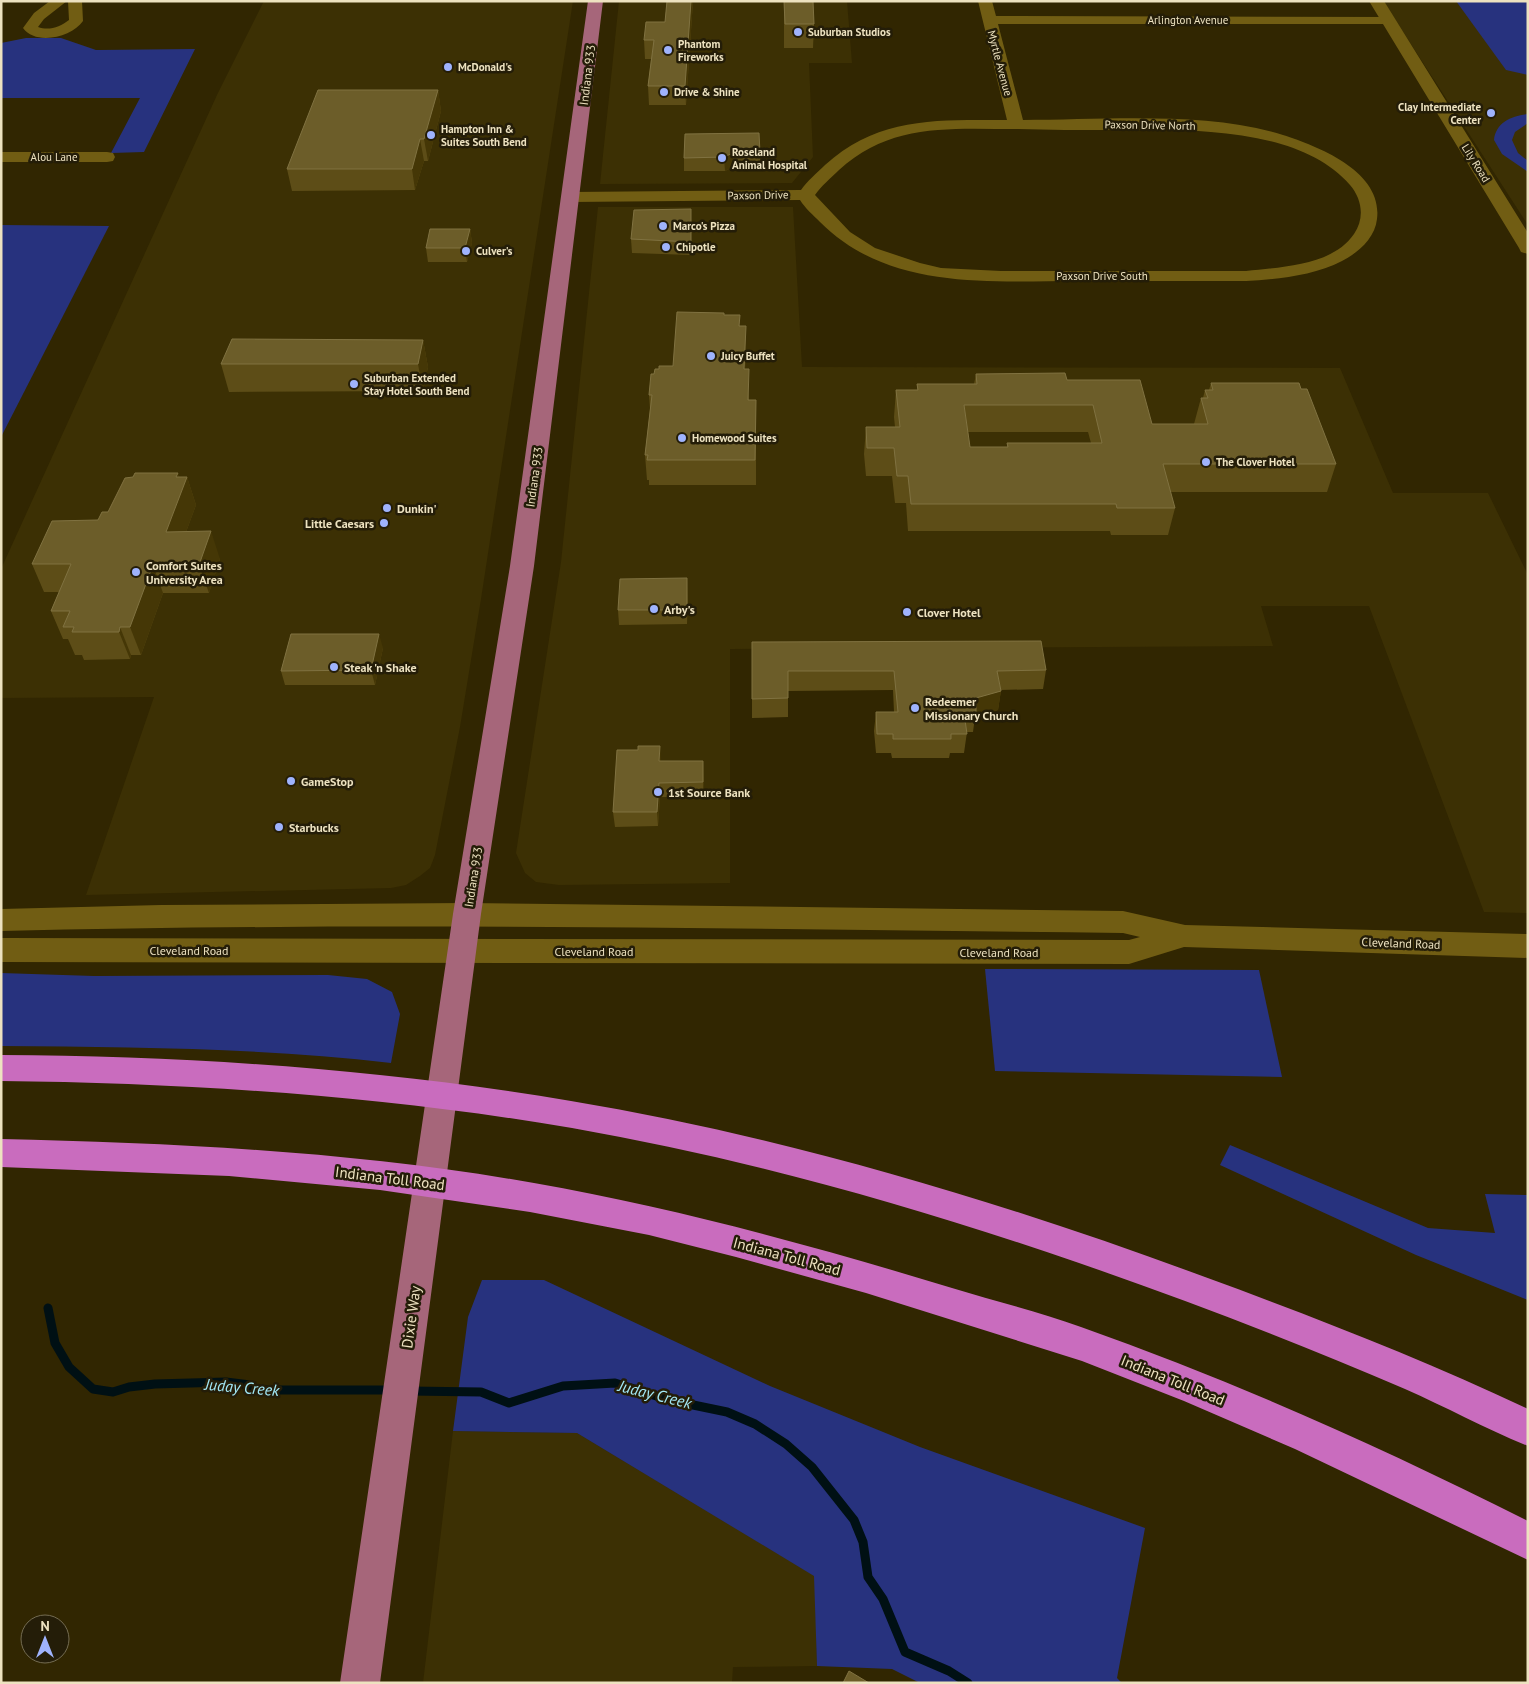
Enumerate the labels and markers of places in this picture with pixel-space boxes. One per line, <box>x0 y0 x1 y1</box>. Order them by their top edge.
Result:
place label: Suburban Studios <box>808 25 891 39</box>
marker: Suburban Studios <box>792 26 804 38</box>
place label: Phantom Fireworks <box>678 37 724 64</box>
marker: Phantom Fireworks <box>662 44 674 56</box>
place label: McDonald's <box>458 60 512 74</box>
marker: McDonald's <box>442 61 454 73</box>
place label: Drive & Shine <box>674 85 740 99</box>
marker: Drive & Shine <box>658 86 670 98</box>
place label: Clay Intermediate Center <box>1398 100 1481 127</box>
marker: Clay Intermediate Center <box>1485 107 1497 119</box>
place label: Hampton Inn & Suites South Bend <box>441 122 527 149</box>
marker: Hampton Inn & Suites South Bend <box>425 129 437 141</box>
place label: Roseland Animal Hospital <box>732 145 808 172</box>
marker: Roseland Animal Hospital <box>716 152 728 164</box>
place label: Marco's Pizza <box>673 219 735 233</box>
marker: Marco's Pizza <box>657 220 669 232</box>
place label: Chipotle <box>676 240 716 254</box>
marker: Chipotle <box>660 241 672 253</box>
place label: Culver's <box>476 244 513 258</box>
marker: Culver's <box>460 245 472 257</box>
place label: Juicy Buffet <box>720 349 775 363</box>
marker: Juicy Buffet <box>705 350 717 362</box>
place label: Suburban Extended Stay Hotel South Bend <box>364 371 470 398</box>
marker: Suburban Extended Stay Hotel South Bend <box>348 378 360 390</box>
place label: Homewood Suites <box>692 431 777 445</box>
marker: Homewood Suites <box>676 432 688 444</box>
place label: The Clover Hotel <box>1216 455 1295 469</box>
marker: The Clover Hotel <box>1200 456 1212 468</box>
place label: Dunkin' <box>397 501 436 516</box>
marker: Dunkin' <box>381 502 393 514</box>
place label: Little Caesars <box>305 516 374 531</box>
marker: Little Caesars <box>378 517 390 529</box>
place label: Comfort Suites University Area <box>146 558 223 587</box>
marker: Comfort Suites University Area <box>130 566 142 578</box>
place label: Arby's <box>664 602 695 617</box>
marker: Arby's <box>648 603 660 615</box>
place label: Clover Hotel <box>917 605 981 620</box>
marker: Clover Hotel <box>901 606 913 618</box>
place label: Steak 'n Shake <box>344 660 417 675</box>
marker: Steak 'n Shake <box>328 661 340 673</box>
place label: Redeemer Missionary Church <box>925 694 1018 723</box>
marker: Redeemer Missionary Church <box>909 702 921 714</box>
place label: GameStop <box>301 774 354 789</box>
marker: GameStop <box>285 775 297 787</box>
place label: 1st Source Bank <box>668 785 750 800</box>
marker: 1st Source Bank <box>652 786 664 798</box>
place label: Starbucks <box>289 820 339 835</box>
marker: Starbucks <box>273 821 285 833</box>

